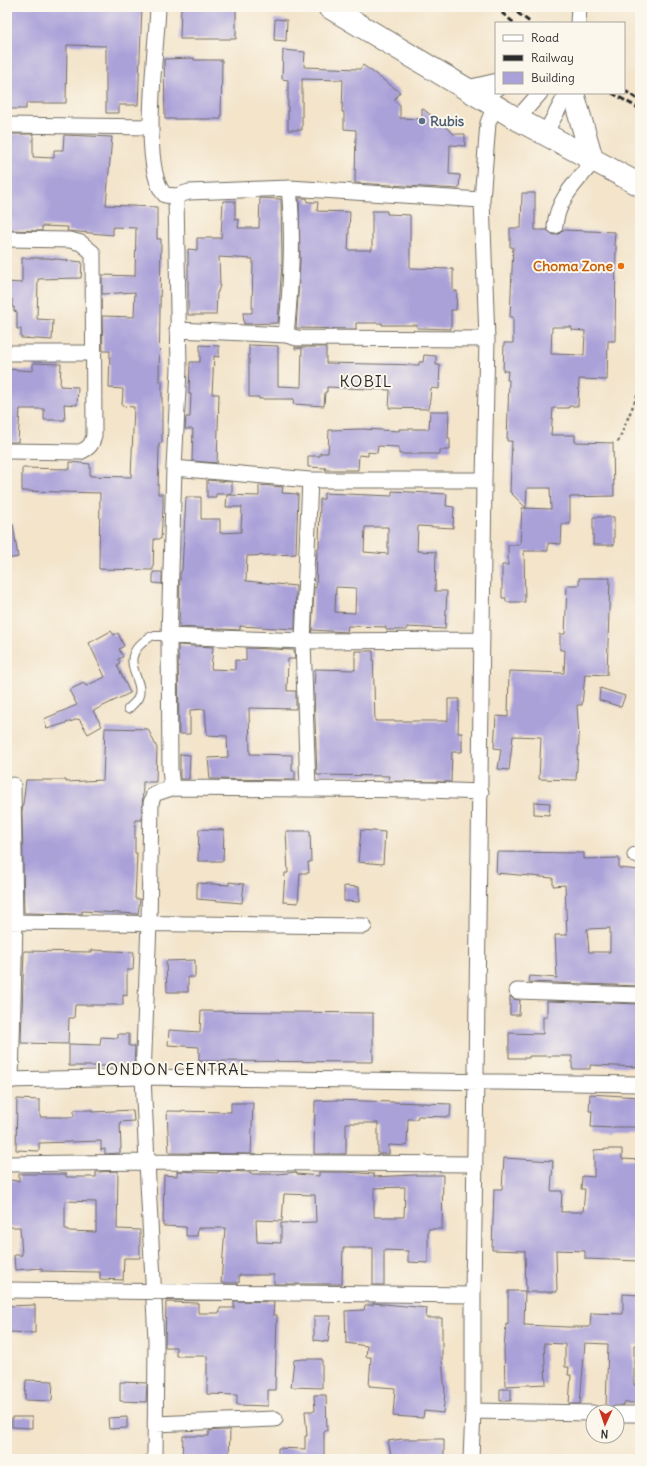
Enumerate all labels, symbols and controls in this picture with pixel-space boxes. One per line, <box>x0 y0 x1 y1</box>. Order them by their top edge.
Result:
legend <box>495 22 625 94</box>
text: Road <box>531 30 559 45</box>
text: Railway <box>531 50 574 65</box>
text: Building <box>531 70 575 85</box>
place label: Rubis <box>430 112 465 130</box>
marker: Rubis <box>417 116 427 126</box>
place label: Choma Zone <box>533 257 613 275</box>
marker: Choma Zone <box>616 261 626 271</box>
district label: KOBIL <box>340 371 392 391</box>
district label: LONDON CENTRAL <box>97 1059 249 1079</box>
north arrow <box>585 1404 625 1444</box>
text: N <box>600 1427 609 1441</box>

